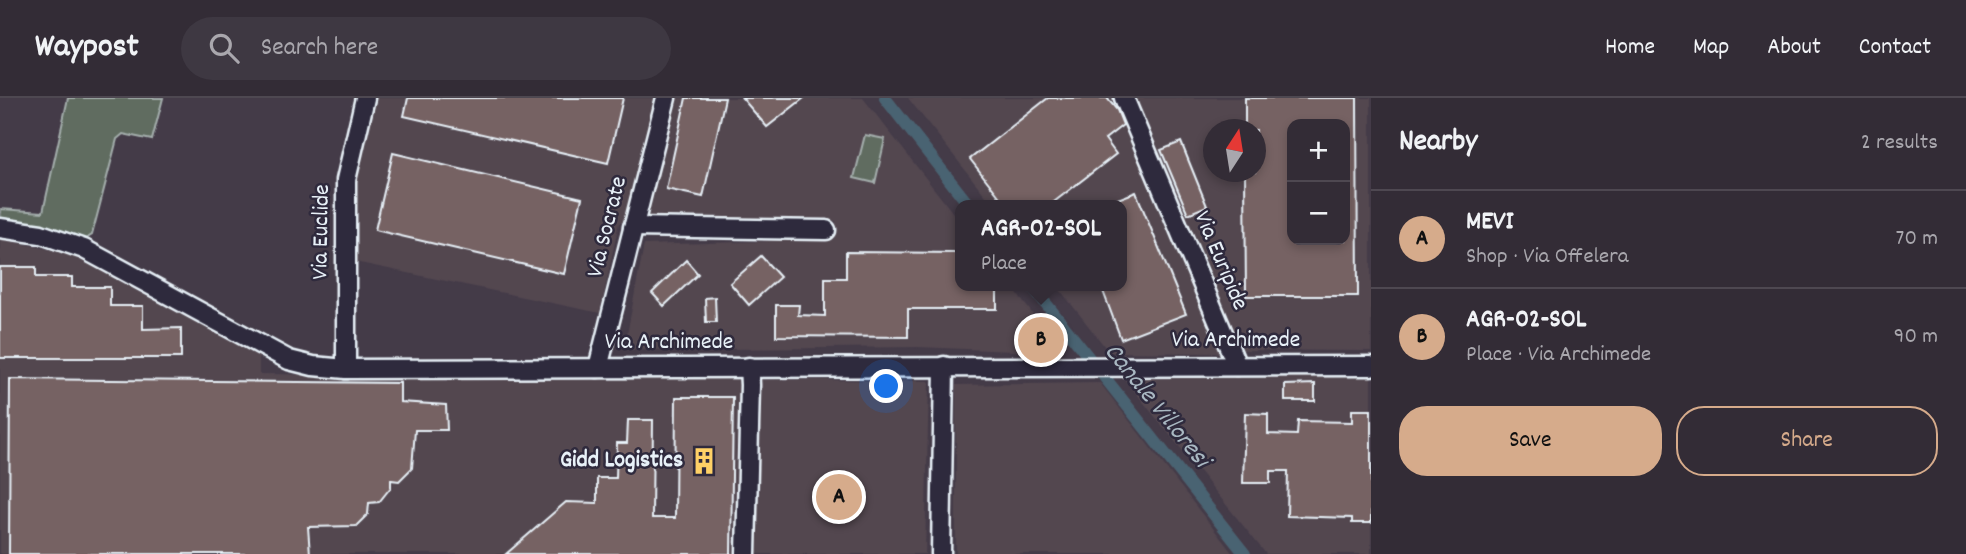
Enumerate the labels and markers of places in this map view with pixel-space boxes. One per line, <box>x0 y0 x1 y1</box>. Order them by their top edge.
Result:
pin: B <box>1018 314 1064 366</box>
place label: Gidd Logistics <box>560 444 683 478</box>
building icon: Gidd Logistics <box>689 446 719 476</box>
pin: A <box>816 471 862 523</box>

